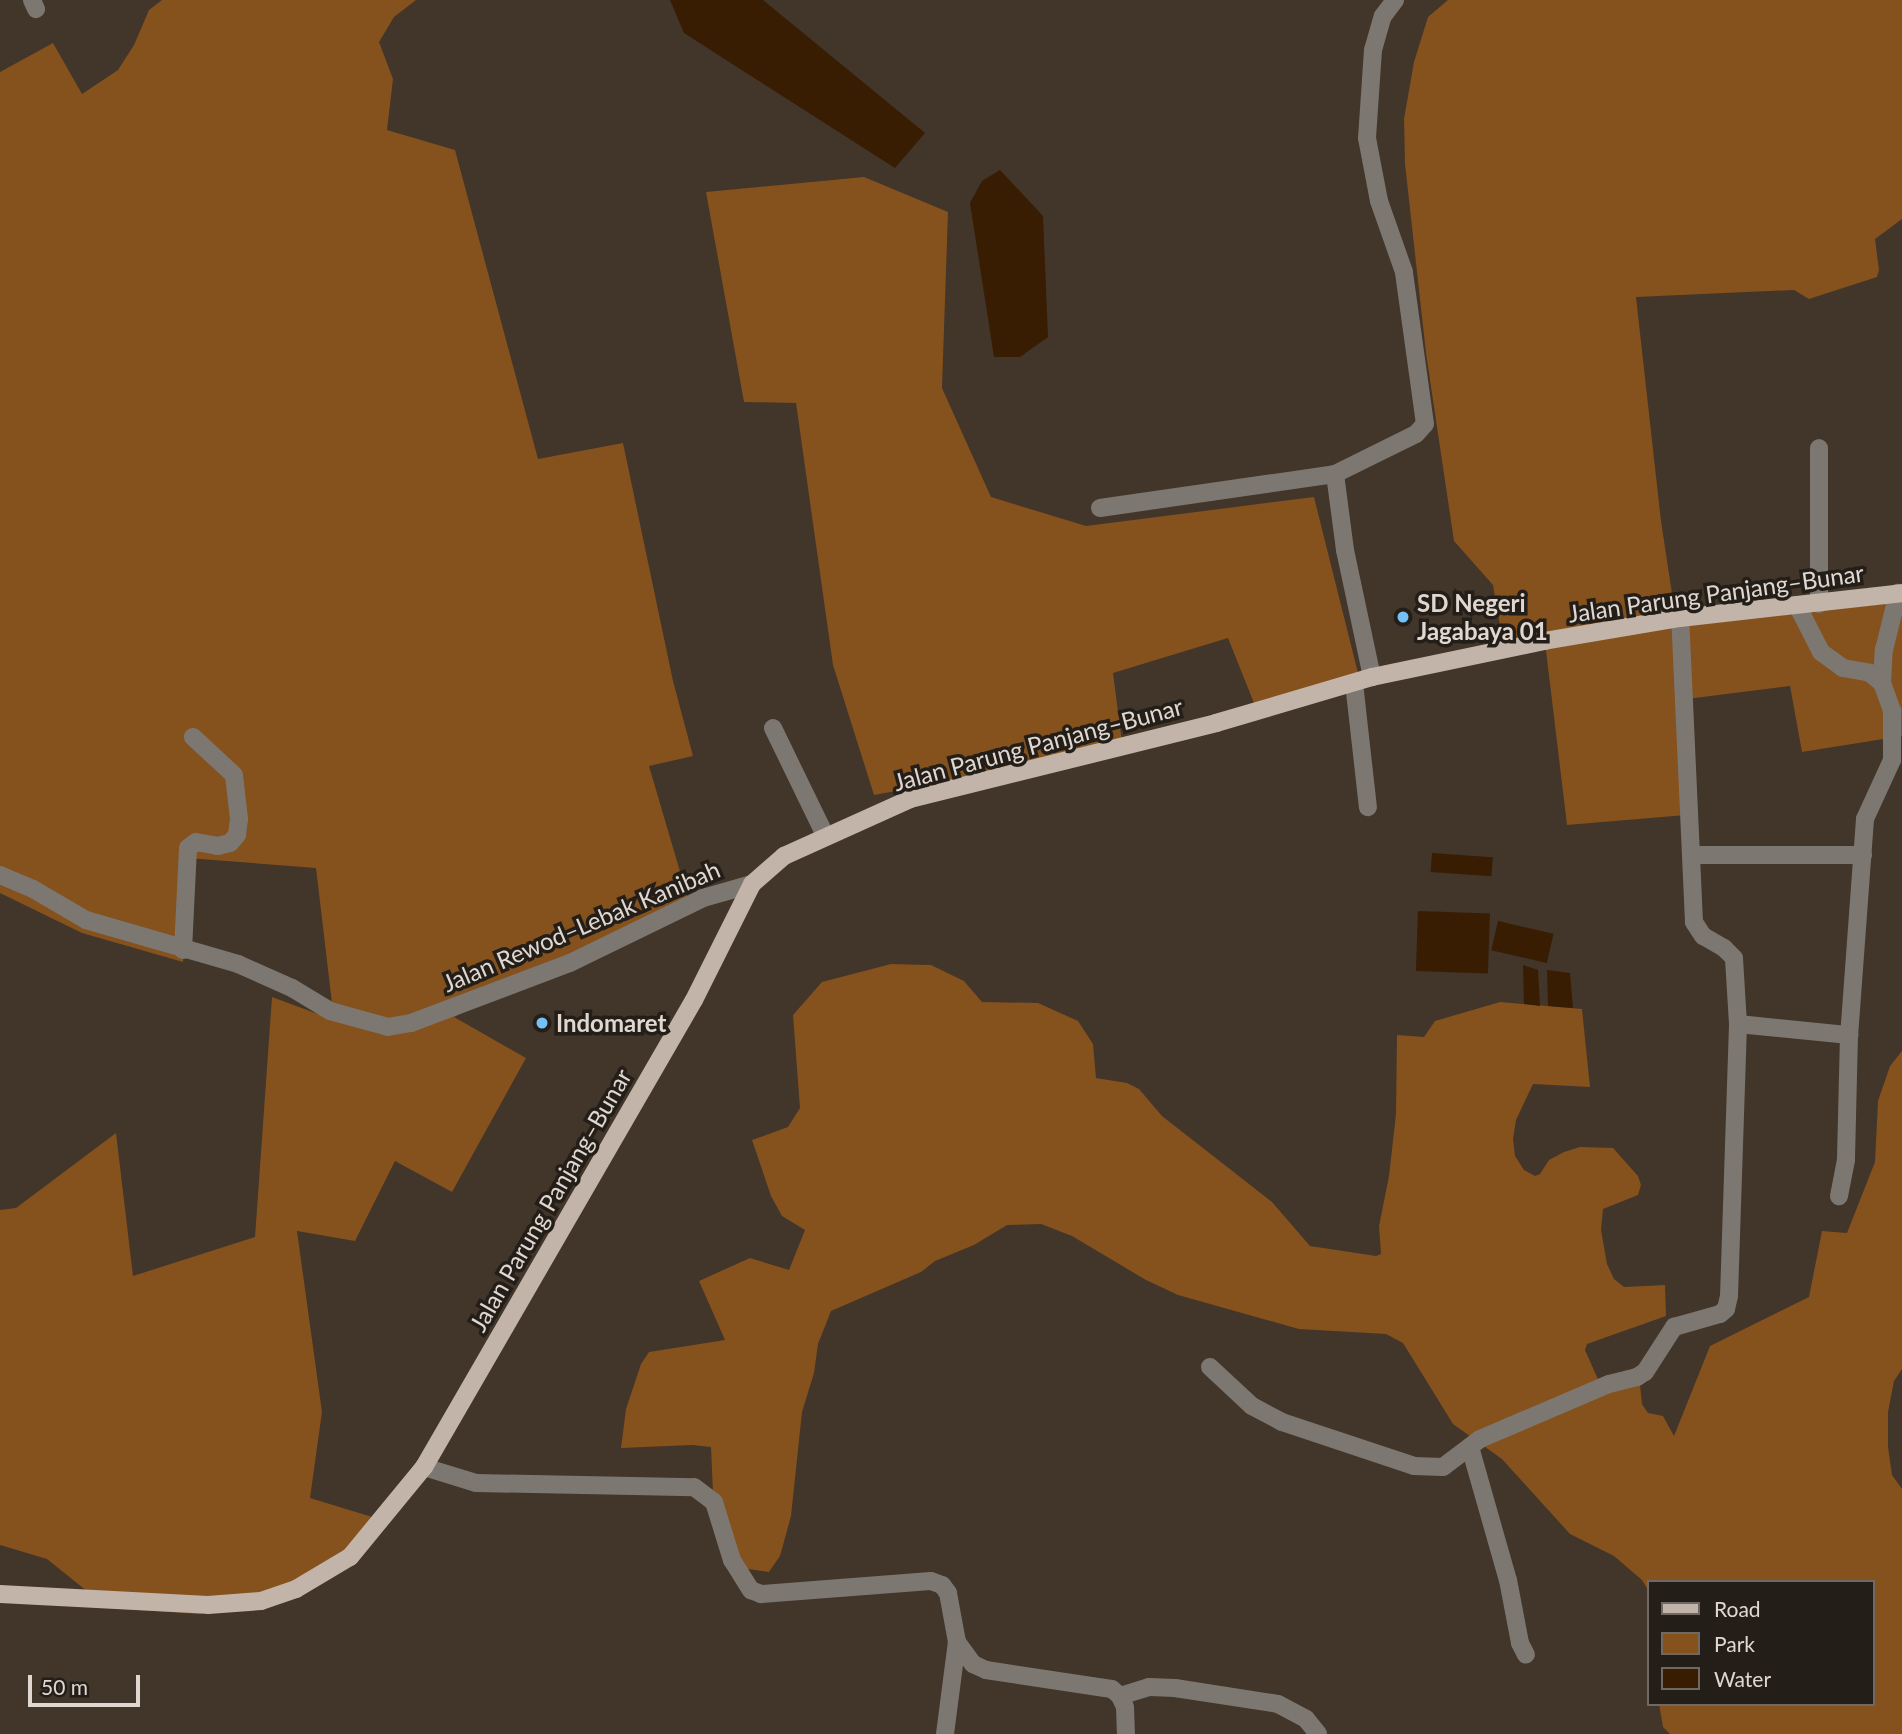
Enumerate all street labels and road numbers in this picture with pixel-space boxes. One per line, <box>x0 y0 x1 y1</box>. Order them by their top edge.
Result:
street label: Jalan Parung Panjang–Bunar <box>1566 558 1866 628</box>
street label: Jalan Parung Panjang–Bunar <box>890 691 1186 797</box>
street label: Jalan Rewod–Lebak Kanibah <box>438 854 724 998</box>
street label: Jalan Parung Panjang–Bunar <box>463 1064 637 1336</box>

